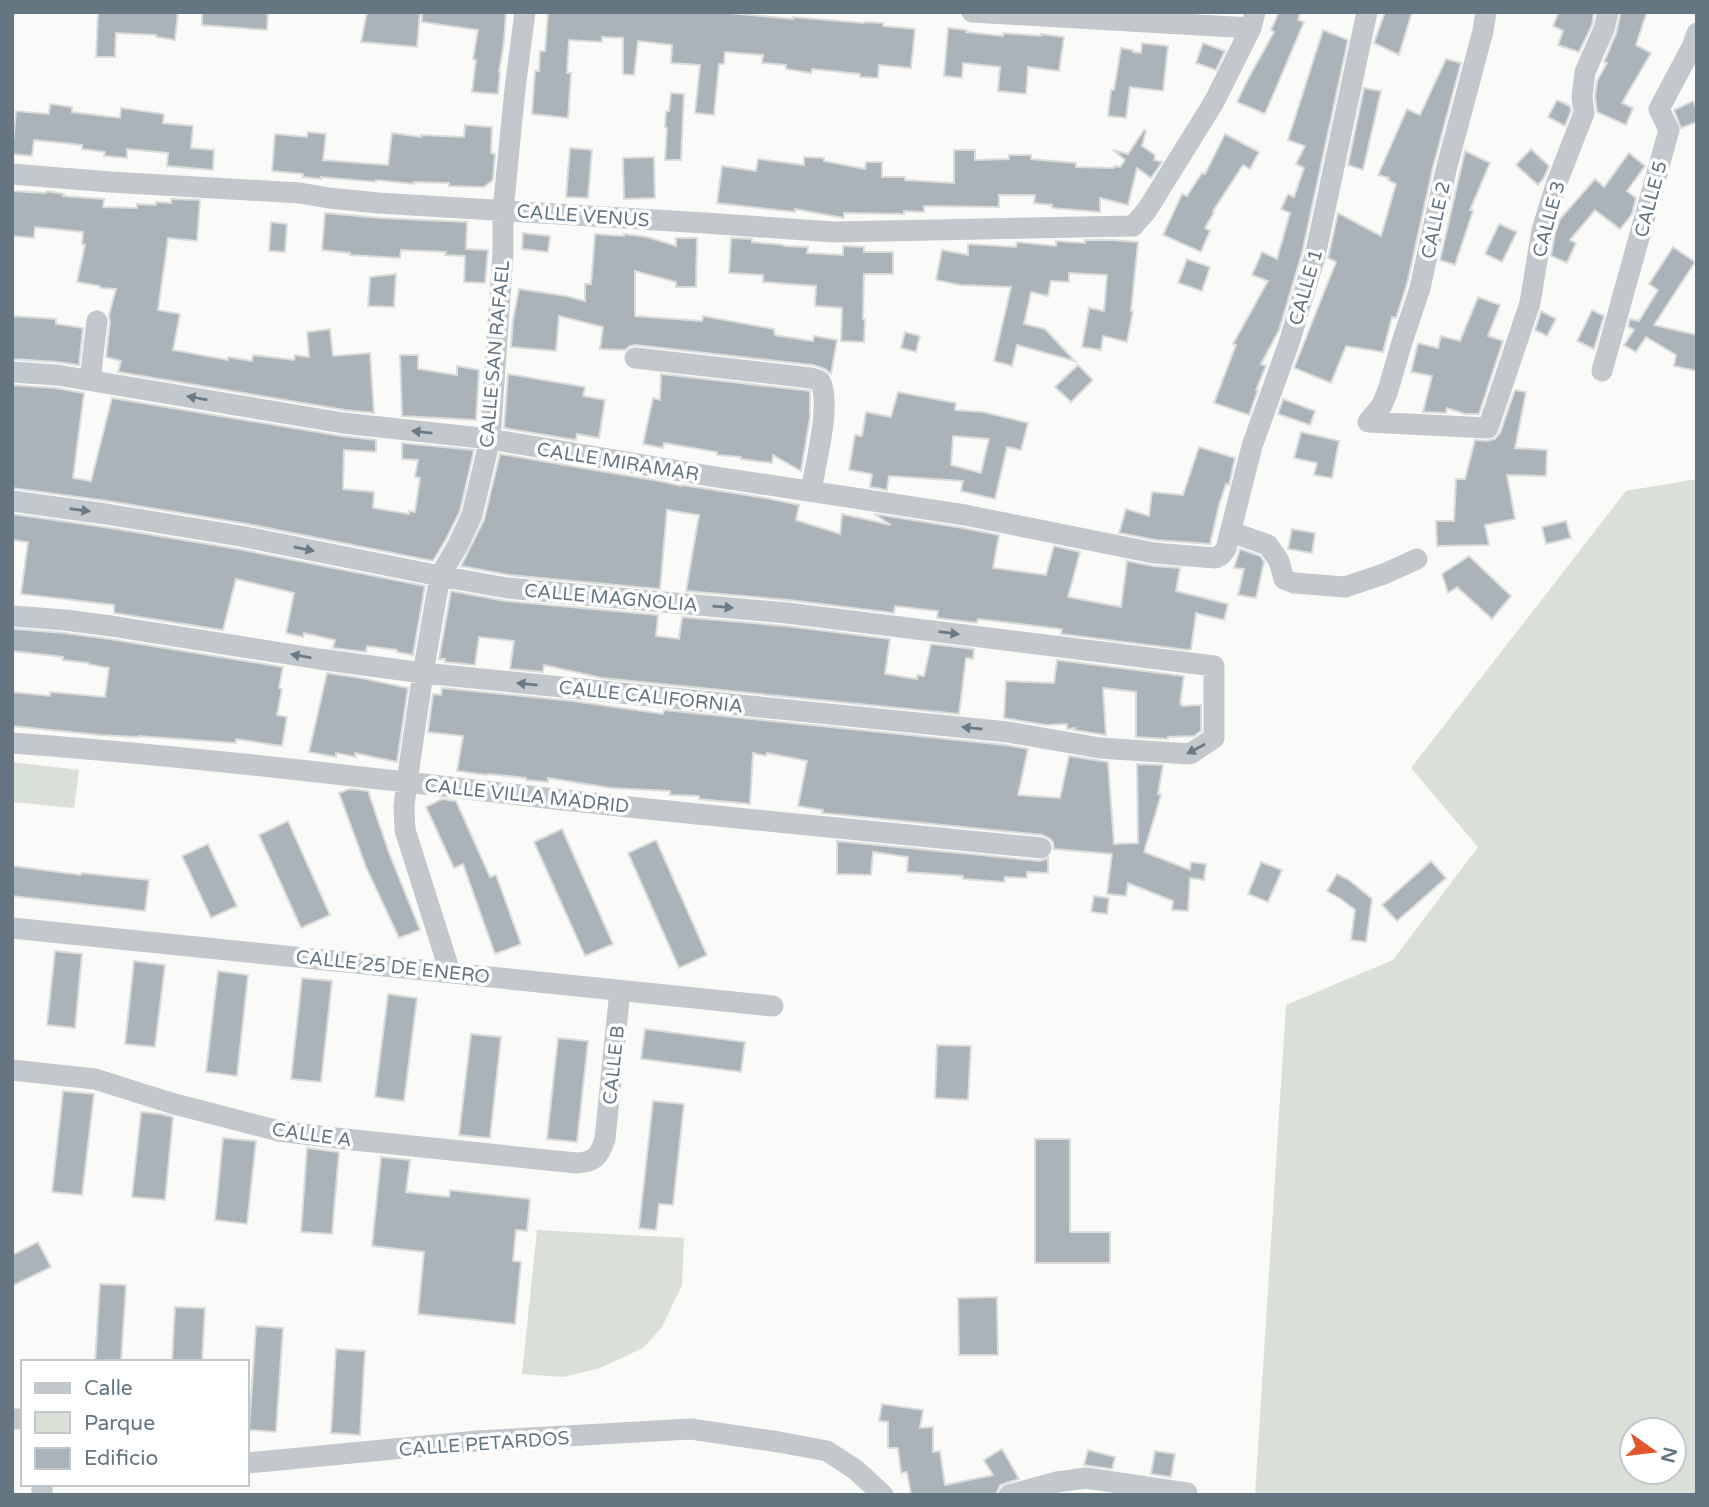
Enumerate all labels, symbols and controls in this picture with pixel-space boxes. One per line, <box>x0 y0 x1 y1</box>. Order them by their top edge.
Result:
street label: CALLE 5 <box>1630 159 1672 240</box>
street label: CALLE 3 <box>1528 179 1570 260</box>
street label: CALLE 2 <box>1417 180 1455 261</box>
street label: CALLE VENUS <box>516 200 650 232</box>
street label: CALLE 1 <box>1285 247 1327 328</box>
street label: CALLE SAN RAFAEL <box>476 259 514 449</box>
one-way arrow <box>186 392 208 403</box>
one-way arrow <box>410 427 432 438</box>
street label: CALLE MIRAMAR <box>535 438 700 486</box>
one-way arrow <box>69 505 91 516</box>
one-way arrow <box>293 543 315 554</box>
street label: CALLE MAGNOLIA <box>523 579 699 617</box>
one-way arrow <box>712 601 734 612</box>
one-way arrow <box>938 628 960 639</box>
one-way arrow <box>290 650 312 661</box>
street label: CALLE CALIFORNIA <box>558 676 744 718</box>
one-way arrow <box>515 678 537 689</box>
one-way arrow <box>961 723 983 734</box>
one-way arrow <box>1186 742 1206 754</box>
street label: CALLE VILLA MADRID <box>424 774 630 818</box>
street label: CALLE 25 DE ENERO <box>295 946 491 988</box>
street label: CALLE B <box>599 1024 629 1106</box>
street label: CALLE A <box>270 1118 353 1151</box>
legend <box>21 1360 248 1486</box>
text: Calle <box>84 1376 133 1401</box>
text: Parque <box>84 1411 155 1436</box>
north arrow <box>1618 1416 1688 1486</box>
street label: CALLE PETARDOS <box>398 1427 570 1461</box>
text: N <box>1656 1445 1681 1465</box>
text: Edificio <box>84 1446 158 1471</box>

